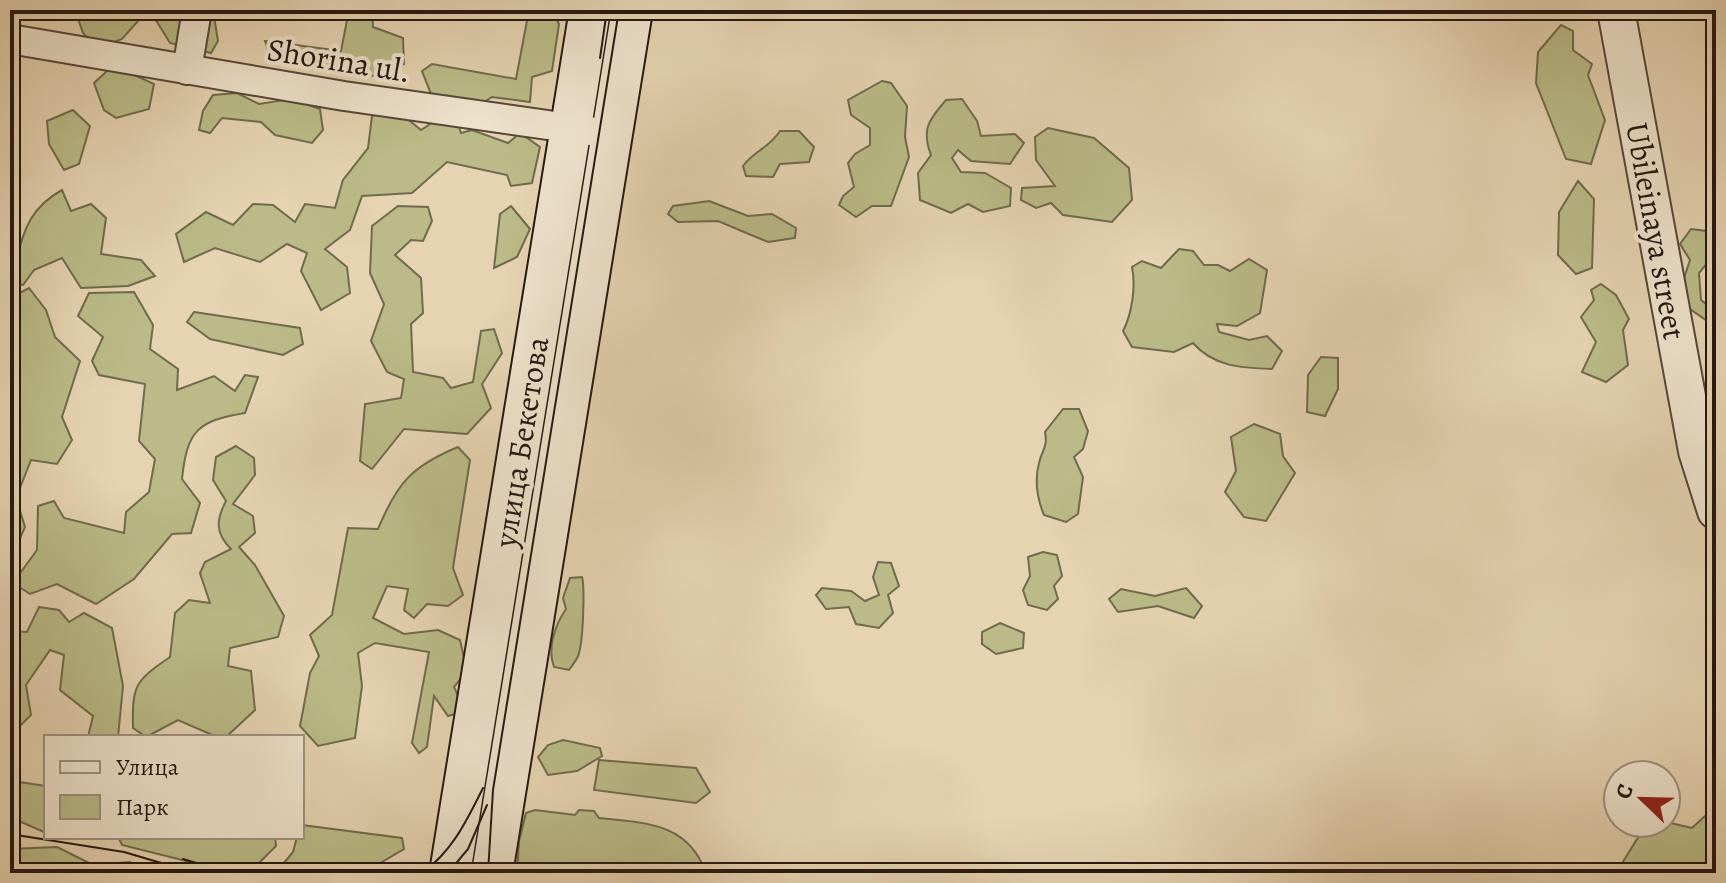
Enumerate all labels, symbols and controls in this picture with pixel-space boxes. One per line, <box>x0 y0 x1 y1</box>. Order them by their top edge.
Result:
street label: Shorina ul. <box>264 27 414 93</box>
street label: Ubileinaya street <box>1615 119 1697 343</box>
street label: улица Бекетова <box>482 333 559 551</box>
legend <box>44 735 304 839</box>
text: Улица <box>116 751 179 783</box>
north arrow <box>1602 759 1682 839</box>
text: С <box>1608 779 1641 804</box>
text: Парк <box>116 791 169 823</box>

